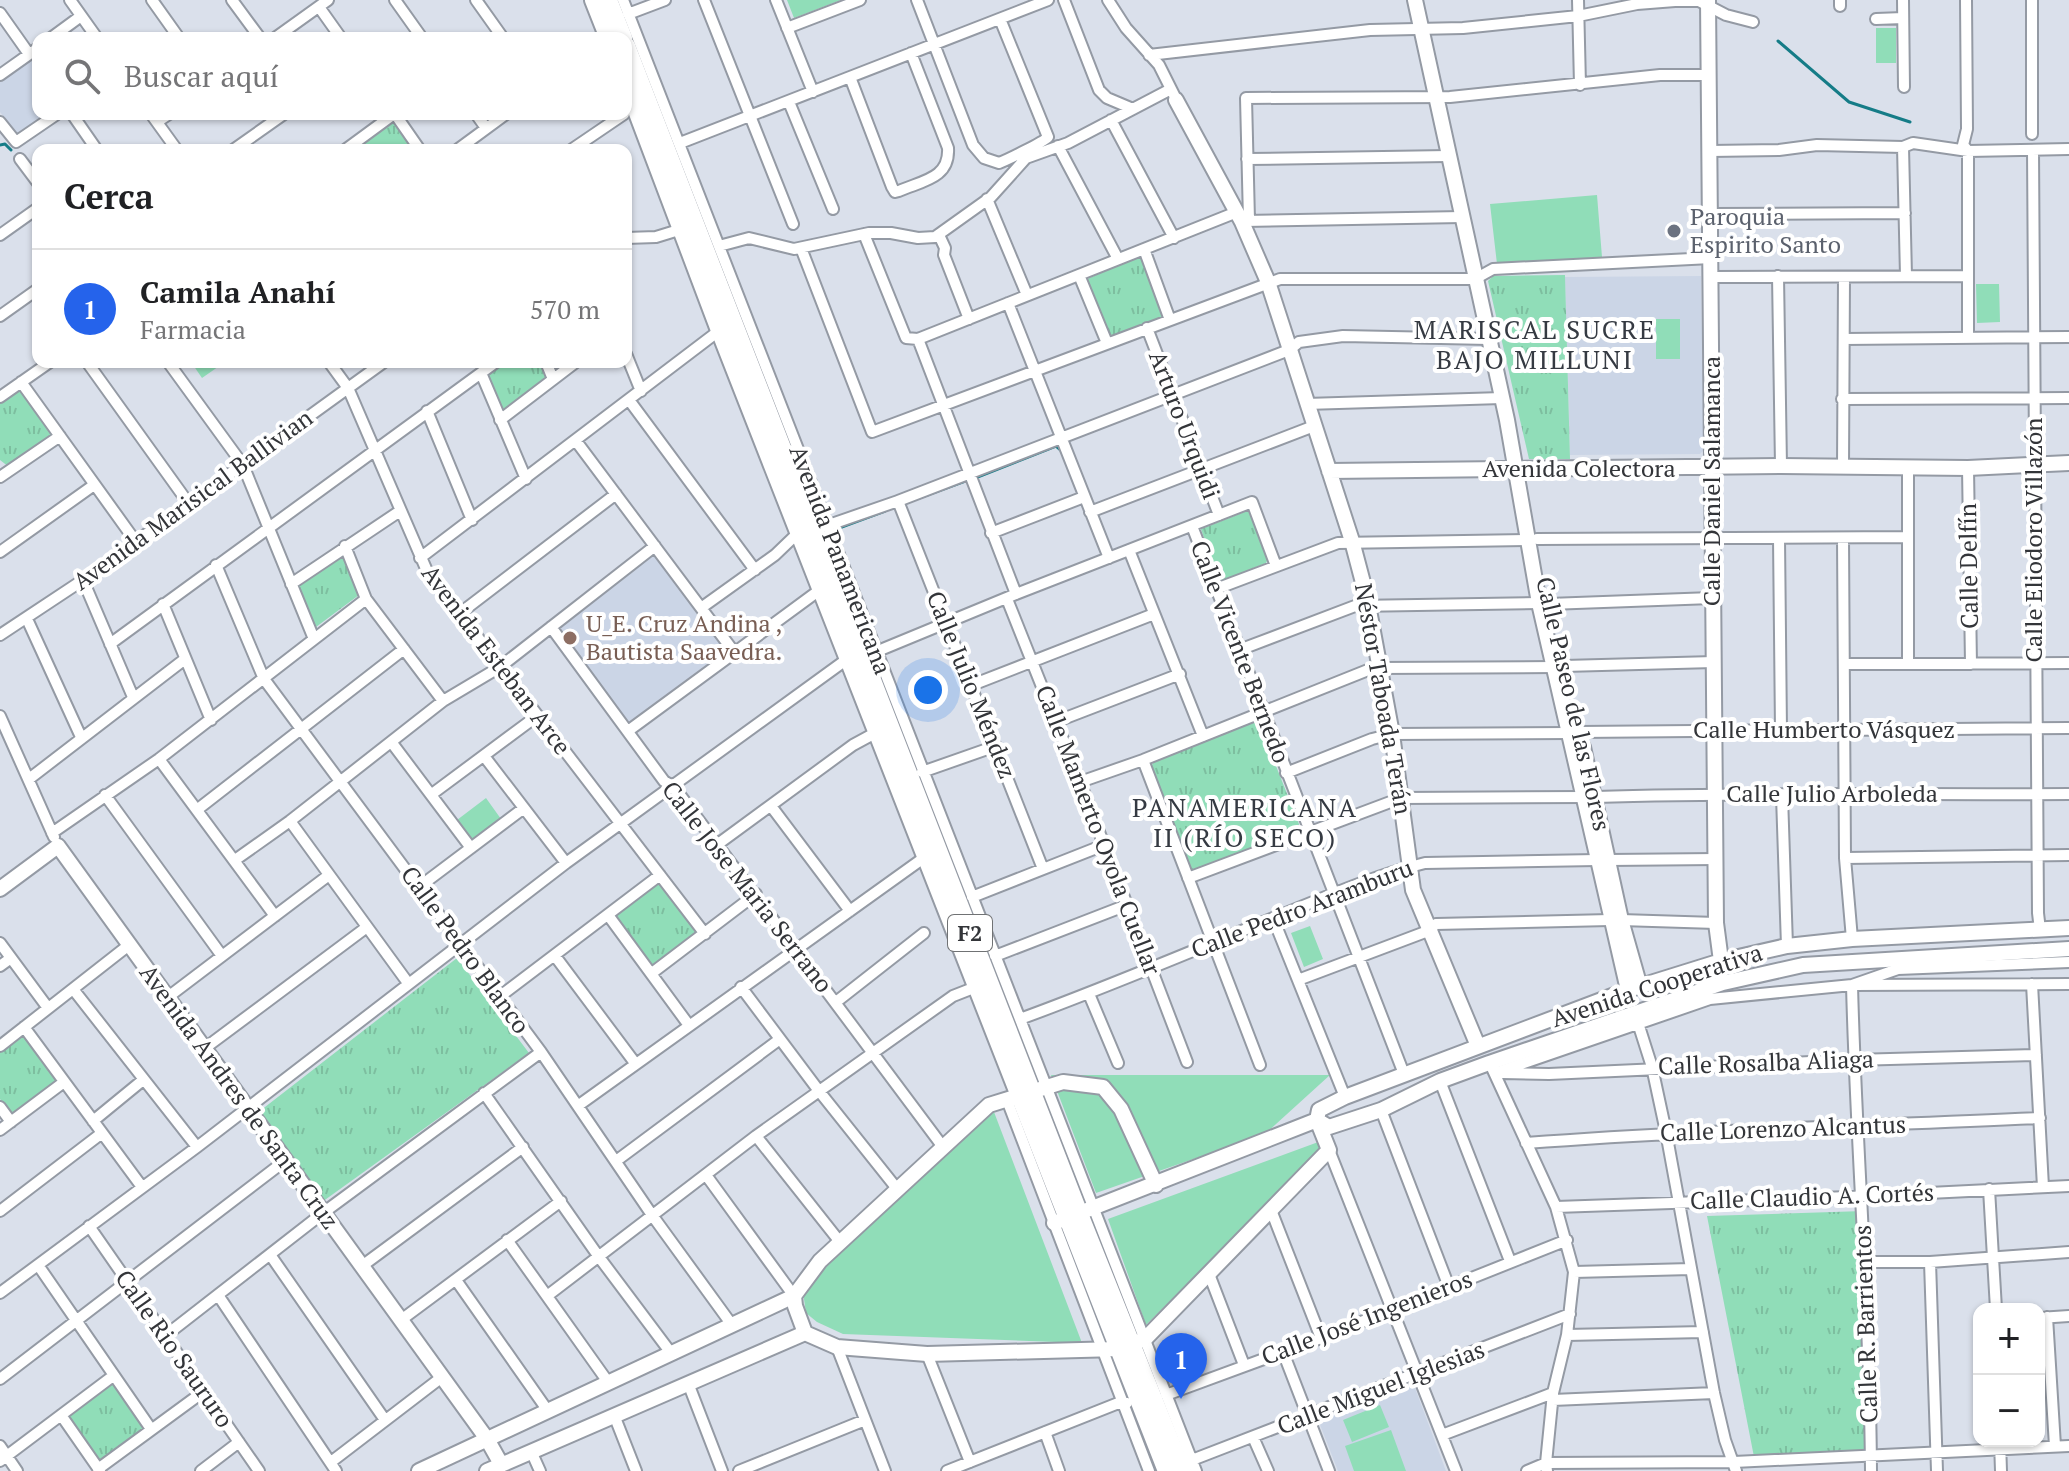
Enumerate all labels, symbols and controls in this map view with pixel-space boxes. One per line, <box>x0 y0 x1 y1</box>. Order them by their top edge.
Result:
search box <box>32 32 632 120</box>
icon: search <box>60 54 104 98</box>
text: Buscar aquí <box>124 56 278 96</box>
text: Cerca <box>64 174 154 219</box>
place label: Paroquia Espirito Santo <box>1690 200 1841 260</box>
marker: Paroquia Espirito Santo <box>1665 222 1683 240</box>
text: Camila Anahí <box>140 272 335 312</box>
text: 1 <box>83 292 97 326</box>
text: 570 m <box>530 292 600 326</box>
text: Farmacia <box>140 312 246 346</box>
district label: MARISCAL SUCRE BAJO MILLUNI <box>1414 312 1656 376</box>
street label: Arturo Urquidi <box>1142 346 1228 504</box>
street label: Calle Daniel Salamanca <box>1695 356 1727 606</box>
street label: Avenida Marisical Ballivian <box>66 401 319 597</box>
street label: Calle Eliodoro Villazón <box>2017 418 2049 663</box>
street label: Avenida Panamericana <box>782 441 899 679</box>
street label: Avenida Colectora <box>1482 452 1676 484</box>
street label: Calle Delfín <box>1951 503 1985 629</box>
street label: Calle Vicente Bernedo <box>1184 536 1298 767</box>
street label: Avenida Esteban Arce <box>415 558 579 761</box>
street label: Calle Paseo de las Flores <box>1529 574 1619 834</box>
street label: Néstor Taboada Terán <box>1348 581 1420 817</box>
street label: Calle Julio Méndez <box>920 586 1024 783</box>
place label: U_E. Cruz Andina , Bautista Saavedra. <box>586 607 782 667</box>
marker: U_E. Cruz Andina , Bautista Saavedra. <box>561 629 579 647</box>
your location <box>908 670 948 710</box>
street label: Calle Mamerto Oyola Cuellar <box>1029 680 1169 980</box>
street label: Calle Humberto Vásquez <box>1693 713 1955 745</box>
street label: Calle Jose Maria Serrano <box>655 774 840 999</box>
street label: Calle Julio Arboleda <box>1726 777 1938 809</box>
district label: PANAMERICANA II (RÍO SECO) <box>1132 790 1358 854</box>
street label: Calle Pedro Aramburu <box>1186 851 1417 965</box>
street label: Calle Pedro Blanco <box>394 859 537 1040</box>
road number: F2 <box>948 915 992 951</box>
street label: Avenida Cooperativa <box>1547 936 1766 1034</box>
street label: Avenida Andres de Santa Cruz <box>133 958 347 1235</box>
street label: Calle Rosalba Aliaga <box>1657 1042 1874 1082</box>
street label: Calle Lorenzo Alcantus <box>1659 1108 1907 1148</box>
street label: Calle Claudio A. Cortés <box>1689 1176 1935 1216</box>
street label: Calle R. Barrientos <box>1846 1224 1884 1424</box>
street label: Calle José Ingenieros <box>1257 1262 1477 1372</box>
street label: Calle Rio Saururo <box>108 1263 241 1434</box>
map controls <box>1973 1303 2045 1447</box>
button: + <box>1973 1303 2045 1375</box>
pin: 1 <box>1155 1333 1207 1399</box>
street label: Calle Miguel Iglesias <box>1272 1333 1489 1441</box>
button: − <box>1973 1375 2045 1447</box>

